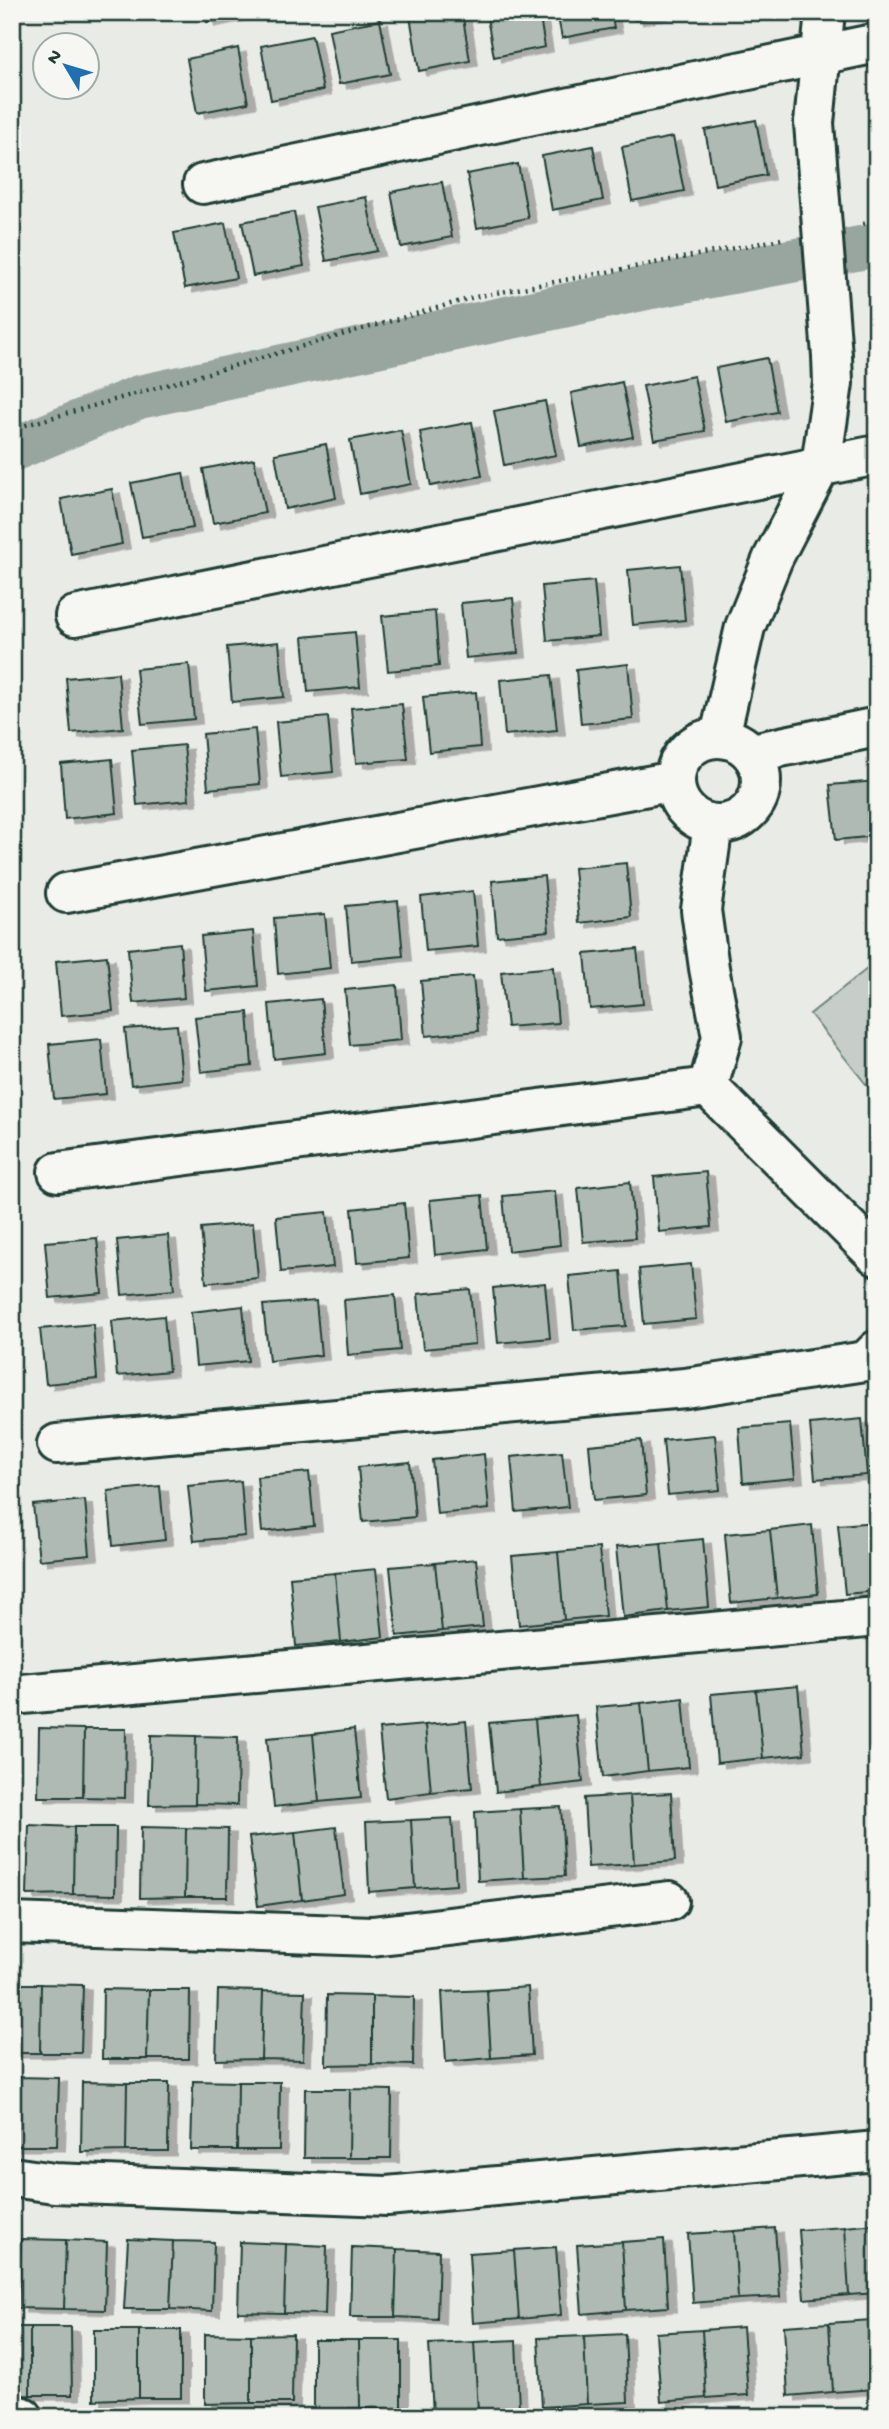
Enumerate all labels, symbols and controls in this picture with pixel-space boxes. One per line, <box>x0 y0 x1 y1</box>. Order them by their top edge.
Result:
north arrow <box>32 32 102 102</box>
text: N <box>42 46 68 70</box>

